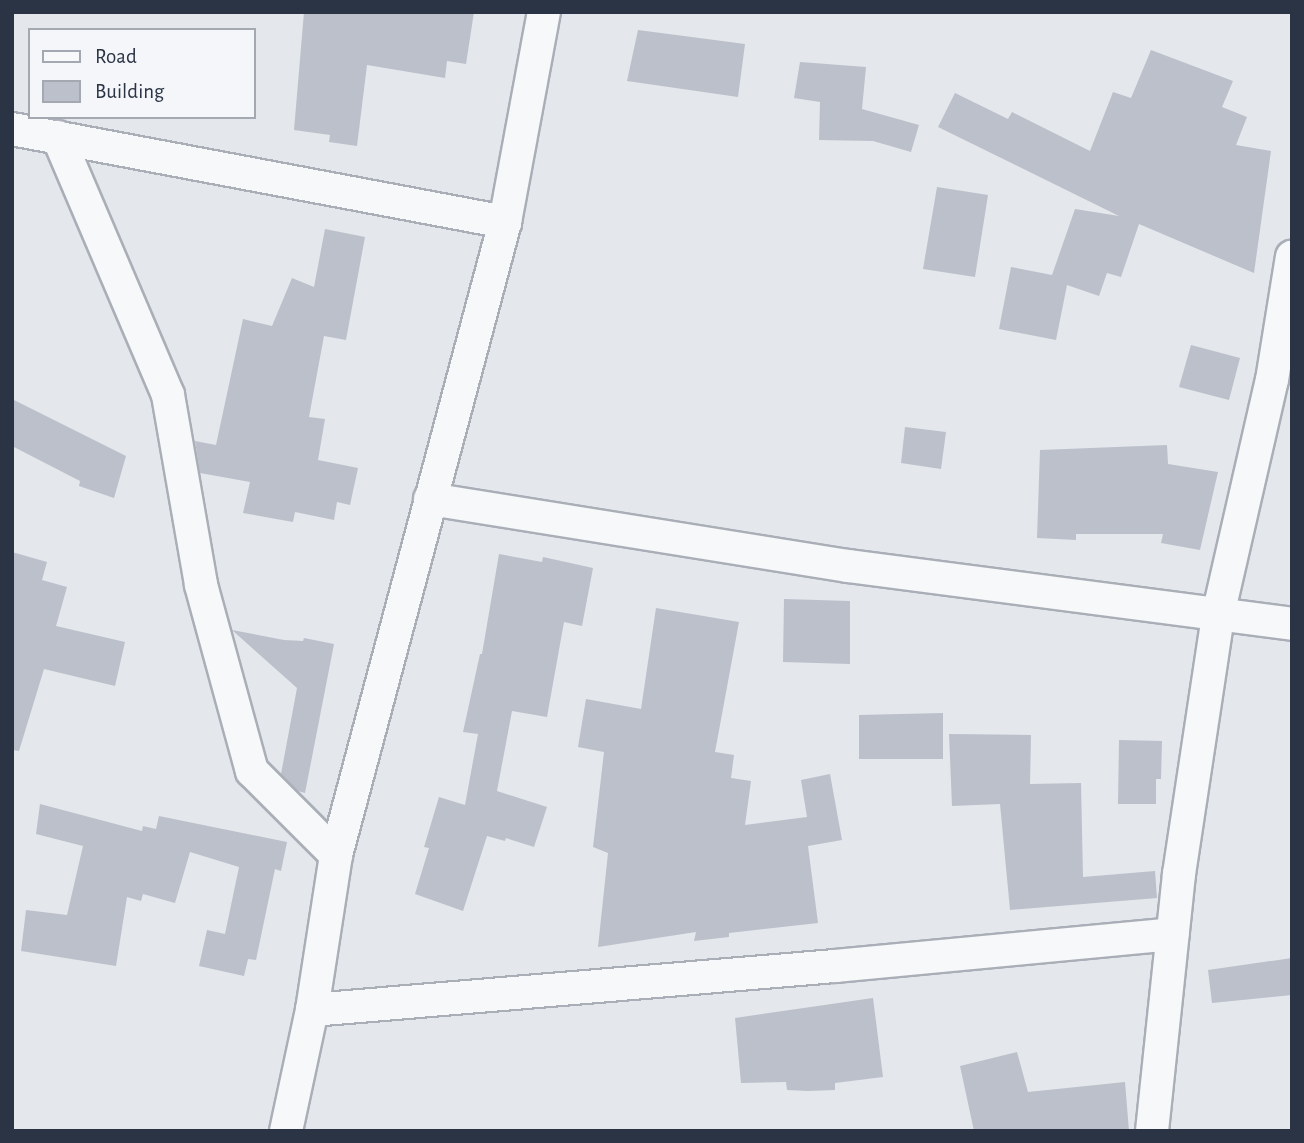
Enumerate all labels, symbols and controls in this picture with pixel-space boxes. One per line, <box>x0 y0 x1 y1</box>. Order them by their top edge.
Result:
legend <box>28 28 256 119</box>
text: Road <box>95 46 137 67</box>
text: Building <box>95 81 164 102</box>

